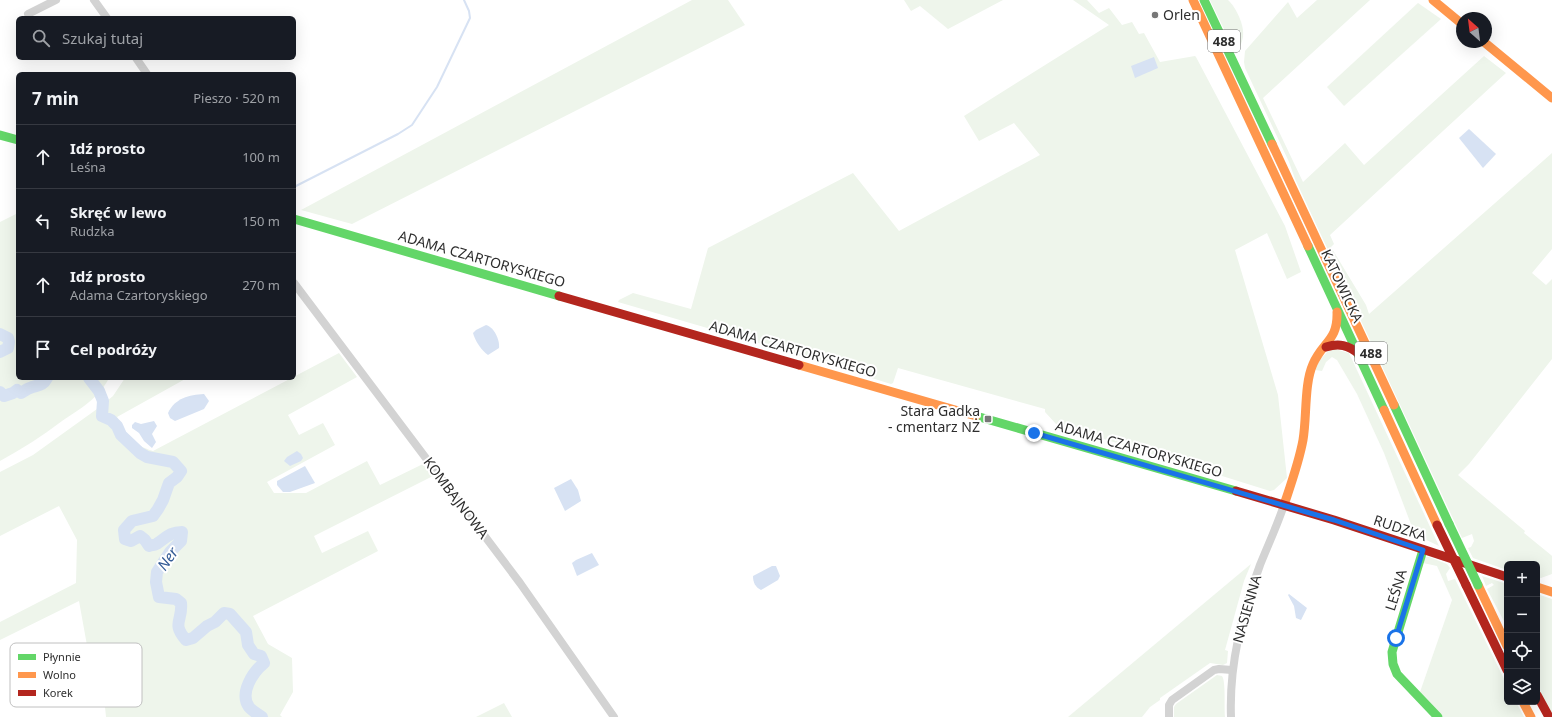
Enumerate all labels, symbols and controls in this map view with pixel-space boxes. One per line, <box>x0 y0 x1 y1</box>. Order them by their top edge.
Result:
place label: Orlen <box>1163 5 1200 24</box>
marker: Orlen <box>1150 10 1160 20</box>
north arrow <box>1456 12 1492 48</box>
search box <box>16 16 296 60</box>
icon: search <box>30 27 52 49</box>
text: Szukaj tutaj <box>62 28 143 48</box>
road number: 488 <box>1208 30 1240 52</box>
text: 7 min <box>32 87 79 110</box>
text: Pieszo · 520 m <box>193 89 280 107</box>
text: Idź prosto <box>70 138 145 158</box>
icon: ahead <box>32 146 54 168</box>
text: 100 m <box>242 148 280 166</box>
text: Leśna <box>70 158 106 176</box>
text: Skręć w lewo <box>70 202 167 222</box>
icon: left <box>32 210 54 232</box>
text: 150 m <box>242 212 280 230</box>
text: Rudzka <box>70 222 114 240</box>
street label: ADAMA CZARTORYSKIEGO <box>397 226 568 291</box>
street label: KATOWICKA <box>1317 246 1368 326</box>
text: Idź prosto <box>70 266 145 286</box>
icon: ahead <box>32 274 54 296</box>
text: 270 m <box>242 276 280 294</box>
text: Adama Czartoryskiego <box>70 286 208 304</box>
street label: ADAMA CZARTORYSKIEGO <box>708 316 879 381</box>
icon: arrive <box>32 338 54 360</box>
text: Cel podróży <box>70 339 157 359</box>
road number: 488 <box>1355 342 1387 364</box>
place label: Stara Gadka - cmentarz NŻ <box>888 401 980 436</box>
marker: Stara Gadka - cmentarz NŻ <box>983 414 993 424</box>
street label: ADAMA CZARTORYSKIEGO <box>1054 416 1225 481</box>
route end <box>1025 424 1043 442</box>
street label: KOMBAJNOWA <box>419 453 493 542</box>
street label: RUDZKA <box>1371 510 1429 545</box>
water label: Ner <box>152 542 183 574</box>
map controls <box>1504 561 1540 705</box>
button: + <box>1504 561 1540 597</box>
street label: LEŚNA <box>1380 567 1411 613</box>
street label: NASIENNA <box>1228 573 1265 645</box>
button: − <box>1504 597 1540 633</box>
route start <box>1387 629 1405 647</box>
button: locate <box>1504 633 1540 669</box>
legend <box>10 643 142 707</box>
text: Płynnie <box>43 649 81 664</box>
text: Wolno <box>43 667 76 682</box>
button: layers <box>1504 669 1540 705</box>
text: Korek <box>43 685 73 700</box>

